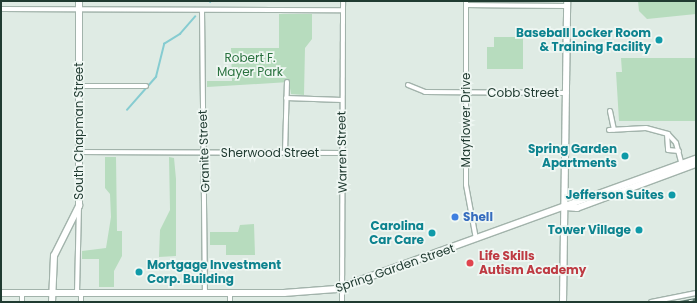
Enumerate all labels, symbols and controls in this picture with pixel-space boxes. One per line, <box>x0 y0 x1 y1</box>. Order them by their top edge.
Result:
place label: Baseball Locker Room & Training Facility <box>516 26 651 54</box>
marker: Baseball Locker Room & Training Facility <box>654 35 664 45</box>
park label: Robert F. Mayer Park <box>217 51 283 79</box>
street label: South Chapman Street <box>72 62 86 200</box>
street label: Mayflower Drive <box>459 73 473 167</box>
street label: Cobb Street <box>487 86 559 100</box>
street label: Granite Street <box>195 109 213 193</box>
street label: Warren Street <box>334 111 350 193</box>
place label: Spring Garden Apartments <box>528 142 617 170</box>
street label: Sherwood Street <box>221 146 319 160</box>
marker: Spring Garden Apartments <box>620 151 630 161</box>
place label: Jefferson Suites <box>566 188 664 202</box>
marker: Jefferson Suites <box>667 190 677 200</box>
place label: Shell <box>463 210 493 224</box>
marker: Shell <box>450 212 460 222</box>
place label: Carolina Car Care <box>369 219 424 247</box>
place label: Tower Village <box>548 223 631 237</box>
marker: Tower Village <box>634 225 644 235</box>
marker: Carolina Car Care <box>427 228 437 238</box>
street label: Spring Garden Street <box>334 241 456 295</box>
place label: Life Skills Autism Academy <box>479 249 586 277</box>
marker: Life Skills Autism Academy <box>464 257 476 269</box>
place label: Mortgage Investment Corp. Building <box>147 258 281 286</box>
marker: Mortgage Investment Corp. Building <box>134 267 144 277</box>

